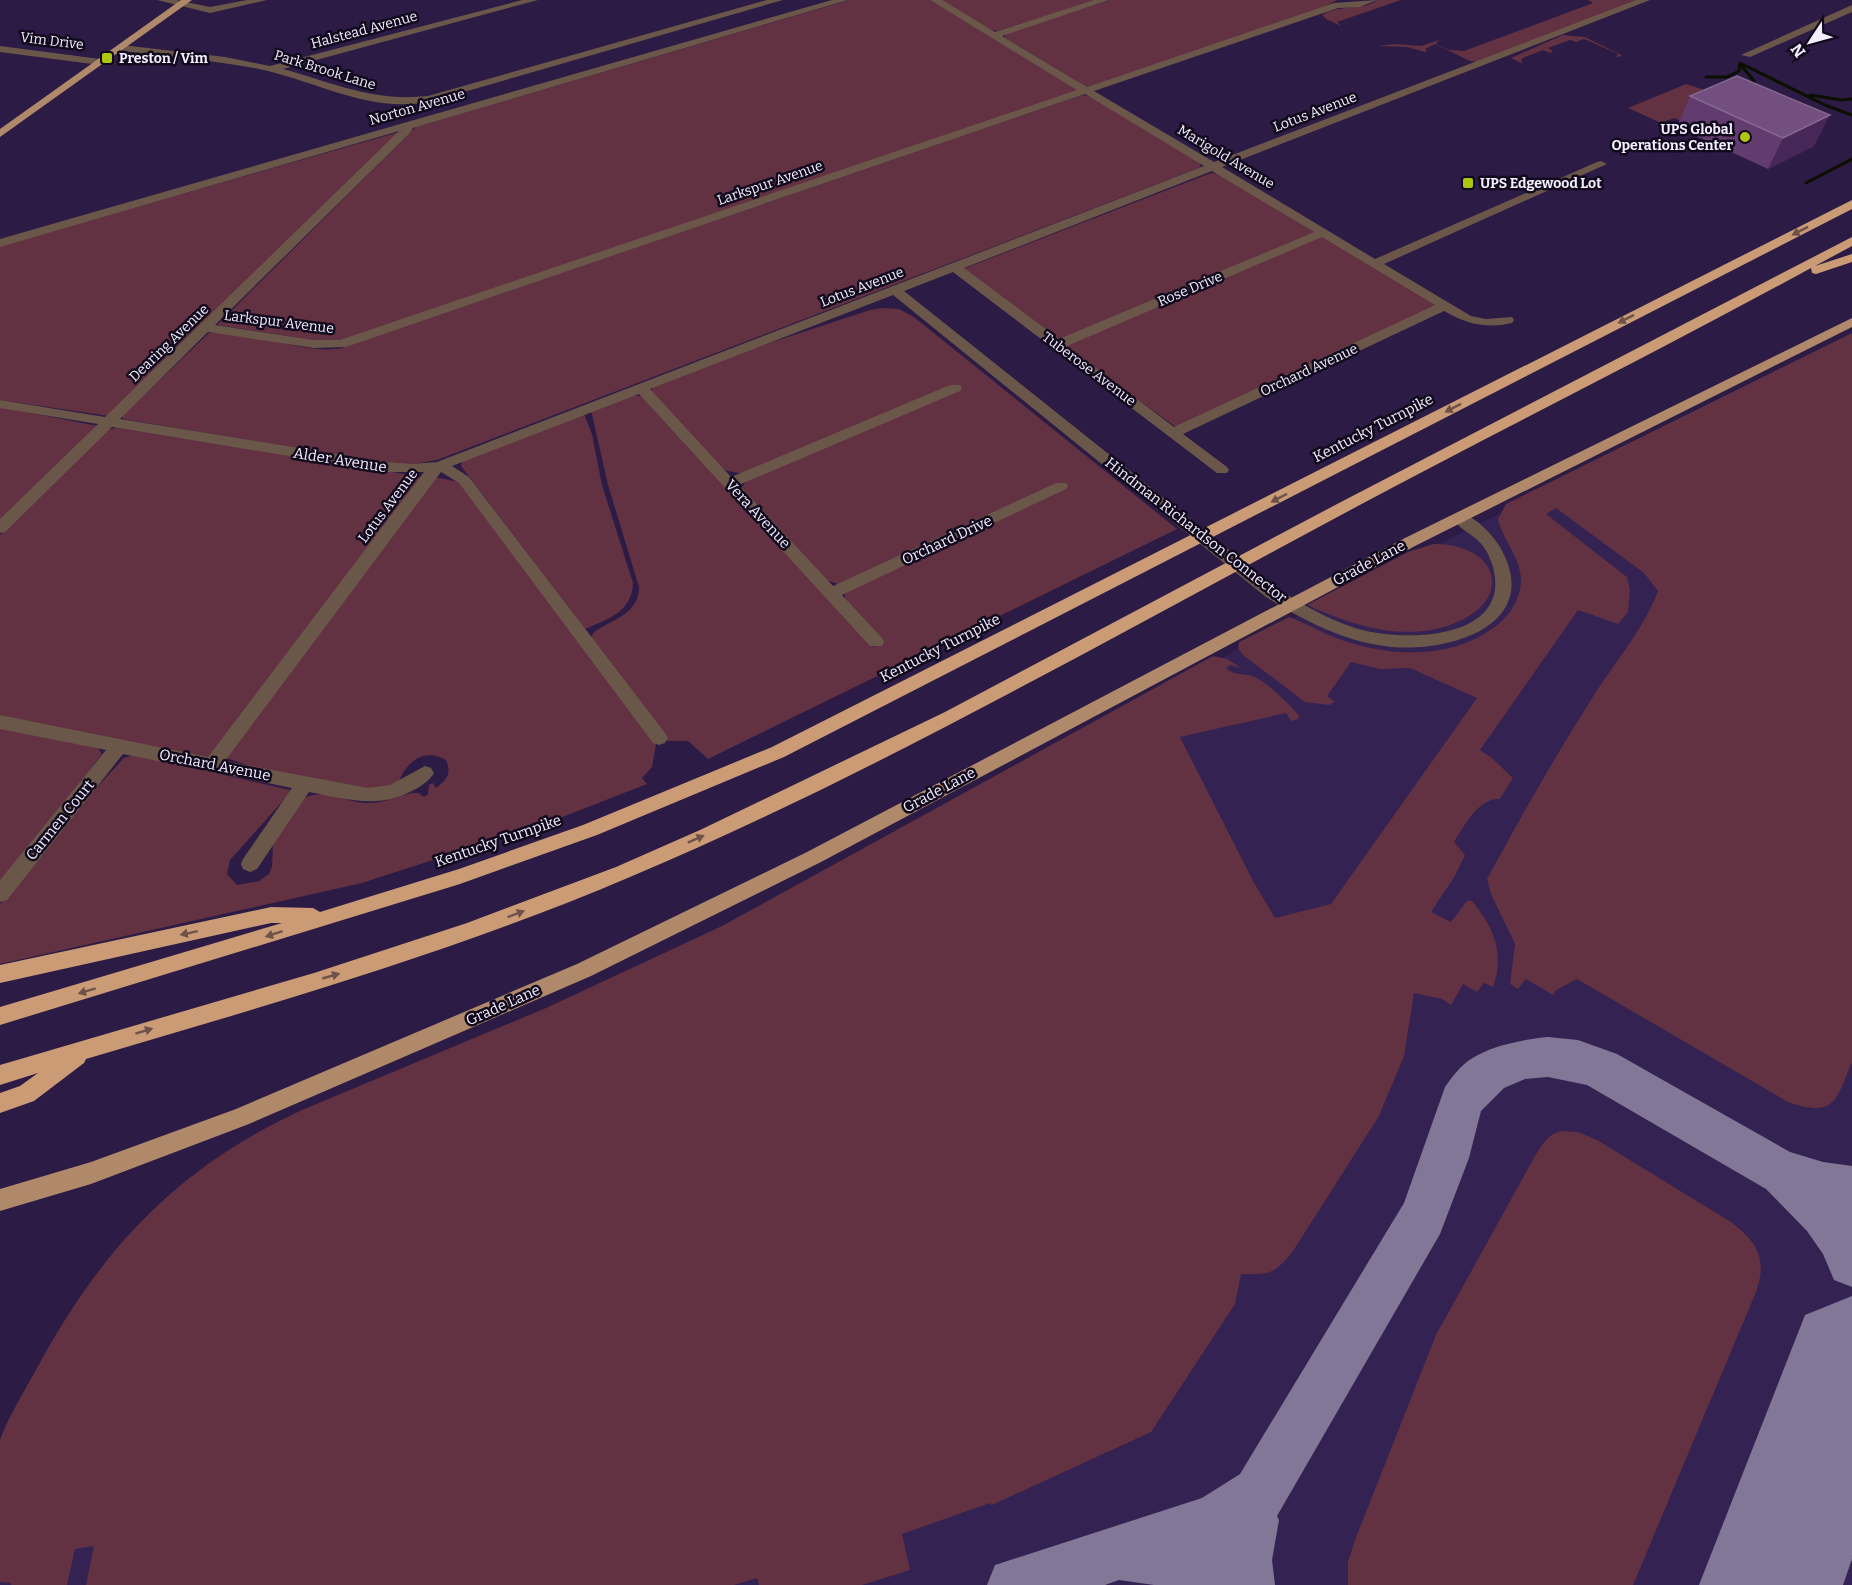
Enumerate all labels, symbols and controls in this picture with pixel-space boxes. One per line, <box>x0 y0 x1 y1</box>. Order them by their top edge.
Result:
street label: Halstead Avenue <box>309 8 419 52</box>
north arrow <box>1780 12 1840 72</box>
street label: Vim Drive <box>19 29 85 53</box>
text: N <box>1787 40 1810 61</box>
street label: Park Brook Lane <box>272 46 378 94</box>
place label: Preston / Vim <box>119 50 208 67</box>
marker: Preston / Vim <box>100 51 114 65</box>
street label: Norton Avenue <box>367 85 467 129</box>
street label: Lotus Avenue <box>1271 88 1359 136</box>
street label: Marigold Avenue <box>1174 121 1278 193</box>
place label: UPS Global Operations Center <box>1611 121 1734 154</box>
marker: UPS Global Operations Center <box>1738 130 1752 144</box>
street label: Larkspur Avenue <box>715 157 825 209</box>
place label: UPS Edgewood Lot <box>1480 175 1602 192</box>
marker: UPS Edgewood Lot <box>1461 176 1475 190</box>
one-way arrow <box>1791 226 1808 236</box>
street label: Lotus Avenue <box>818 263 906 311</box>
street label: Rose Drive <box>1155 268 1225 310</box>
street label: Dearing Avenue <box>126 301 212 385</box>
street label: Larkspur Avenue <box>223 307 335 337</box>
one-way arrow <box>1618 315 1635 324</box>
street label: Tuberose Avenue <box>1039 328 1139 410</box>
street label: Orchard Avenue <box>1258 340 1360 400</box>
street label: Kentucky Turnpike <box>1310 390 1436 466</box>
one-way arrow <box>1444 404 1461 413</box>
street label: Alder Avenue <box>292 444 388 476</box>
street label: Hindman Richardson Connector <box>1102 454 1291 607</box>
street label: Lotus Avenue <box>355 466 421 546</box>
street label: Vera Avenue <box>722 476 794 552</box>
one-way arrow <box>1271 493 1288 502</box>
street label: Orchard Drive <box>899 511 995 569</box>
street label: Grade Lane <box>1330 536 1408 590</box>
street label: Kentucky Turnpike <box>877 610 1003 686</box>
street label: Orchard Avenue <box>158 745 272 785</box>
street label: Grade Lane <box>900 763 978 817</box>
street label: Carmen Court <box>22 776 98 864</box>
street label: Kentucky Turnpike <box>432 811 564 871</box>
one-way arrow <box>688 834 706 844</box>
one-way arrow <box>507 909 525 918</box>
one-way arrow <box>179 929 198 938</box>
one-way arrow <box>265 930 283 940</box>
one-way arrow <box>322 971 340 980</box>
street label: Grade Lane <box>463 981 543 1029</box>
one-way arrow <box>78 987 96 996</box>
one-way arrow <box>135 1026 153 1035</box>

